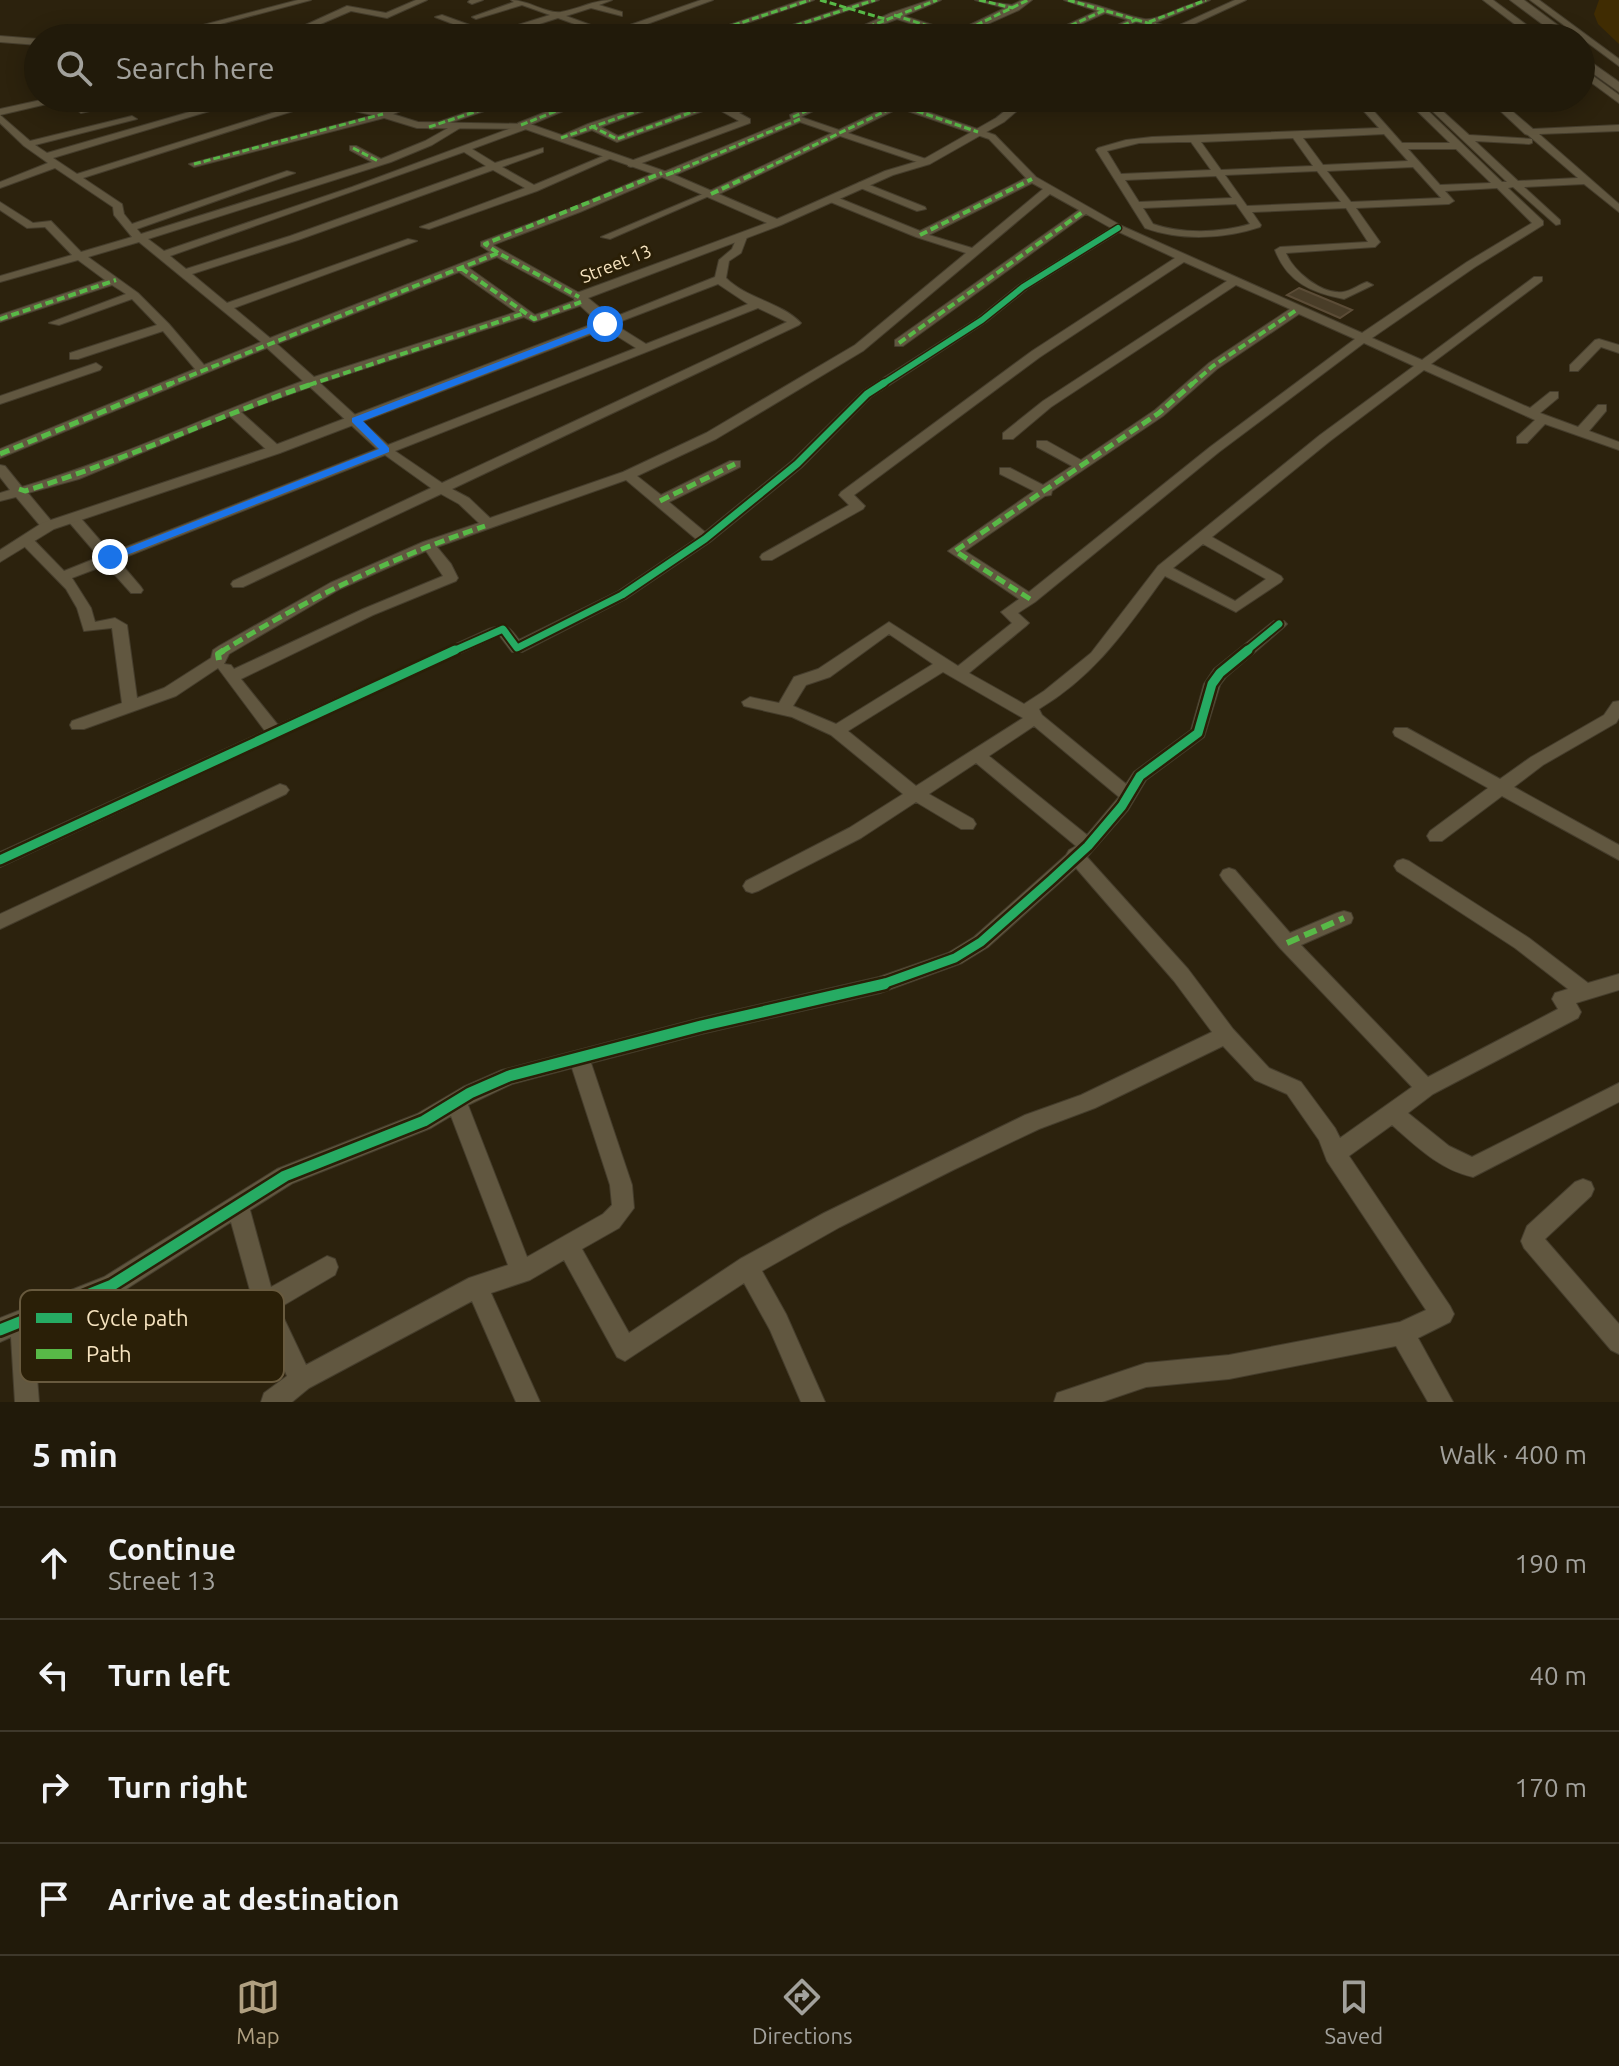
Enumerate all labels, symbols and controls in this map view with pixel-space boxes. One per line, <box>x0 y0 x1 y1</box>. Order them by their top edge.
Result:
search box <box>24 24 1595 112</box>
icon: search <box>52 46 96 90</box>
text: Search here <box>116 51 275 85</box>
street label: Street 13 <box>577 240 654 286</box>
route start <box>587 306 623 342</box>
route end <box>92 539 128 575</box>
legend <box>20 1290 284 1382</box>
text: Cycle path <box>86 1305 189 1330</box>
text: Path <box>86 1341 131 1366</box>
text: 5 min <box>32 1435 118 1473</box>
text: Walk · 400 m <box>1439 1440 1587 1469</box>
text: Continue <box>108 1532 236 1566</box>
icon: ahead <box>32 1541 76 1585</box>
text: 190 m <box>1515 1549 1587 1578</box>
text: Street 13 <box>108 1566 216 1595</box>
icon: left <box>32 1653 76 1697</box>
text: Turn left <box>108 1658 230 1692</box>
text: 40 m <box>1529 1661 1587 1690</box>
icon: right <box>32 1765 76 1809</box>
text: Turn right <box>108 1770 248 1804</box>
text: 170 m <box>1515 1773 1587 1802</box>
icon: arrive <box>32 1877 76 1921</box>
text: Arrive at destination <box>108 1882 400 1916</box>
tab: Map <box>236 1975 280 2048</box>
tab: Directions <box>752 1975 853 2048</box>
tab: Saved <box>1324 1975 1383 2048</box>

